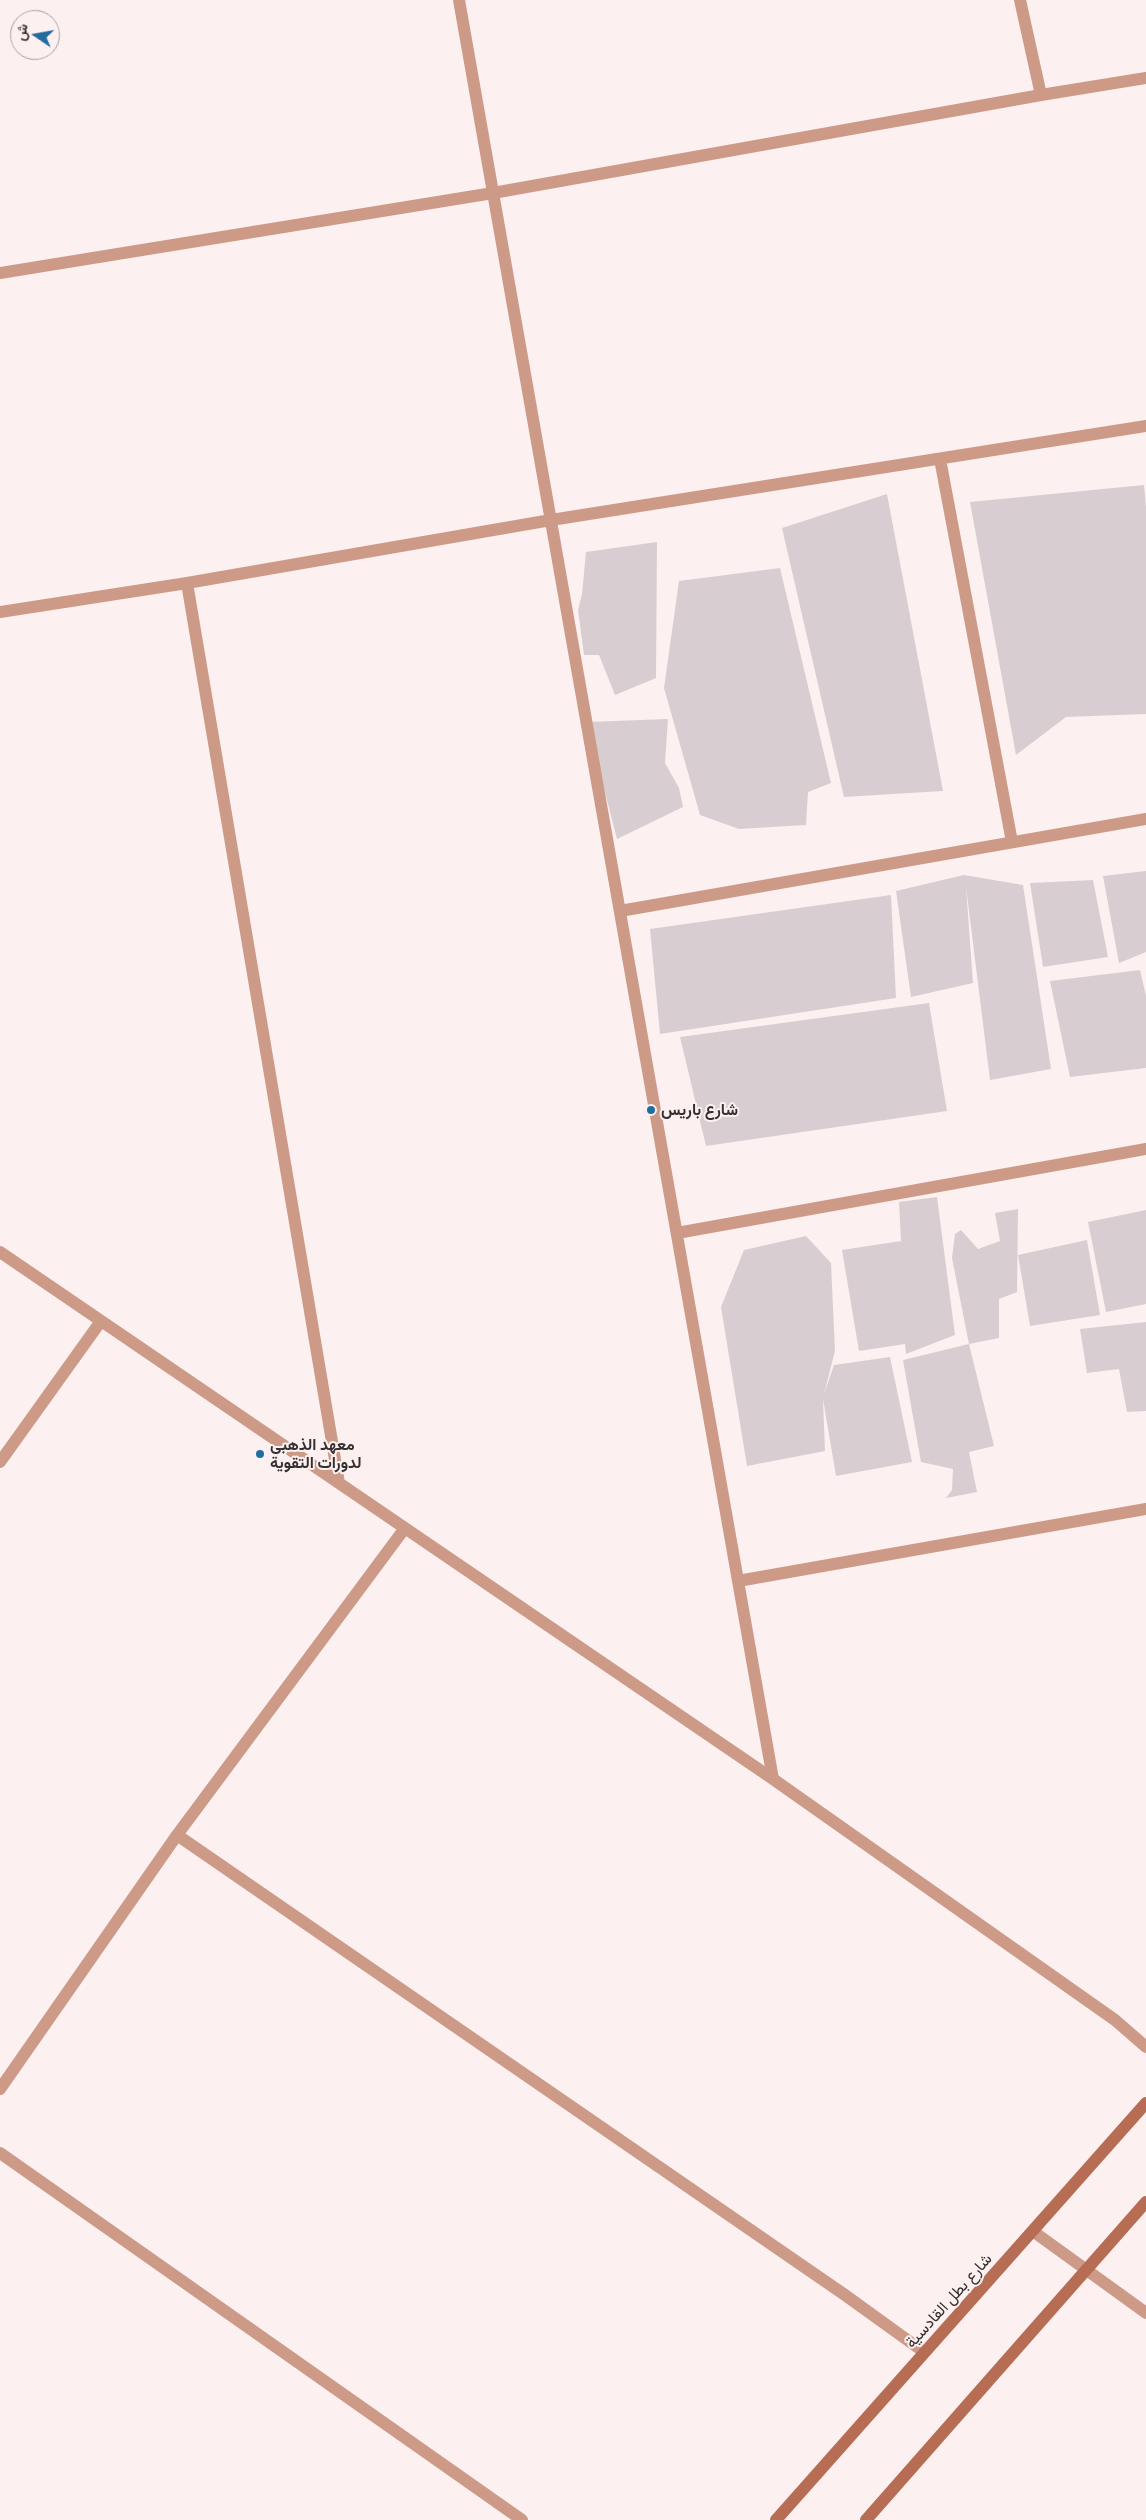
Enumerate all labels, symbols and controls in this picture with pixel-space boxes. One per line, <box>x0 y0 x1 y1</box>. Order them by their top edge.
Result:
north arrow <box>10 10 60 60</box>
text: ش <box>11 22 32 42</box>
place label: شارع باريس <box>661 1100 738 1120</box>
marker: شارع باريس <box>645 1104 657 1116</box>
place label: معهد الذهبي لدورات التقوية <box>270 1435 362 1473</box>
marker: معهد الذهبي لدورات التقوية <box>254 1448 266 1460</box>
street label: شارع بطل القادسية <box>902 2250 996 2352</box>

